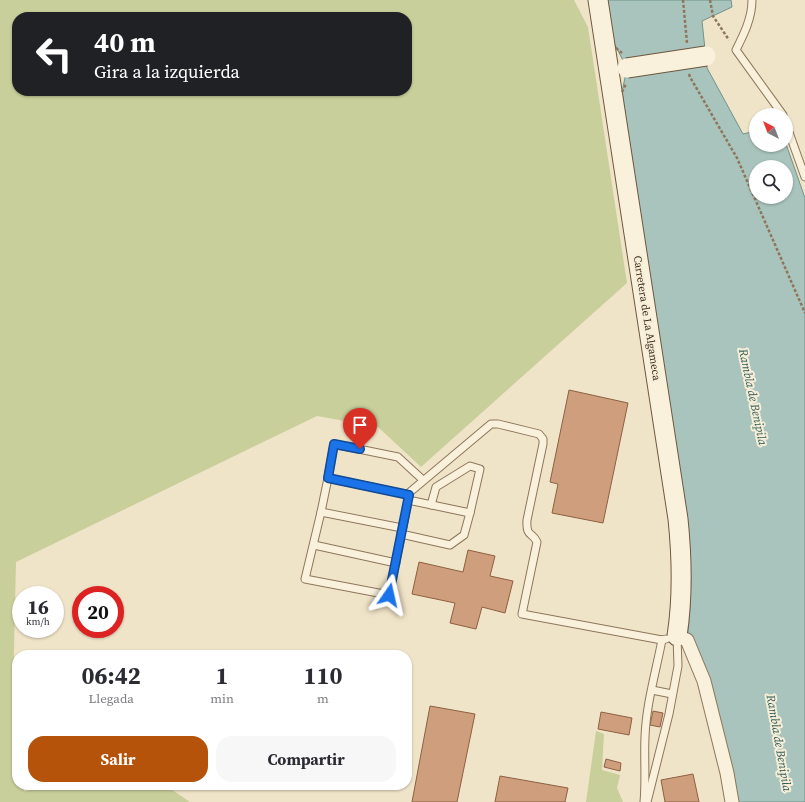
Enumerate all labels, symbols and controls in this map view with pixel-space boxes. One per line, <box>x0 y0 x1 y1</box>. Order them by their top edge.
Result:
text: 40 m <box>94 23 156 61</box>
icon: left <box>28 28 80 80</box>
text: Gira a la izquierda <box>94 59 240 84</box>
north arrow <box>749 108 793 152</box>
map controls <box>749 108 793 204</box>
button: search <box>749 160 793 204</box>
street label: Carretera de La Algameca <box>630 254 664 382</box>
water label: Rambla de Benipila <box>735 346 771 447</box>
pin <box>343 408 377 449</box>
icon: arrive <box>349 414 371 436</box>
position arrow <box>368 574 410 616</box>
speed limit sign: 20 <box>72 586 124 638</box>
text: 16 <box>27 593 49 621</box>
text: km/h <box>26 615 50 628</box>
text: 06:42 <box>82 659 141 692</box>
text: 1 <box>216 659 229 692</box>
text: 110 <box>303 659 342 692</box>
text: Llegada <box>89 690 134 707</box>
text: min <box>210 690 234 707</box>
text: m <box>317 690 329 707</box>
water label: Rambla de Benipila <box>762 692 796 793</box>
button: Salir <box>28 736 208 782</box>
button: Compartir <box>216 736 396 782</box>

